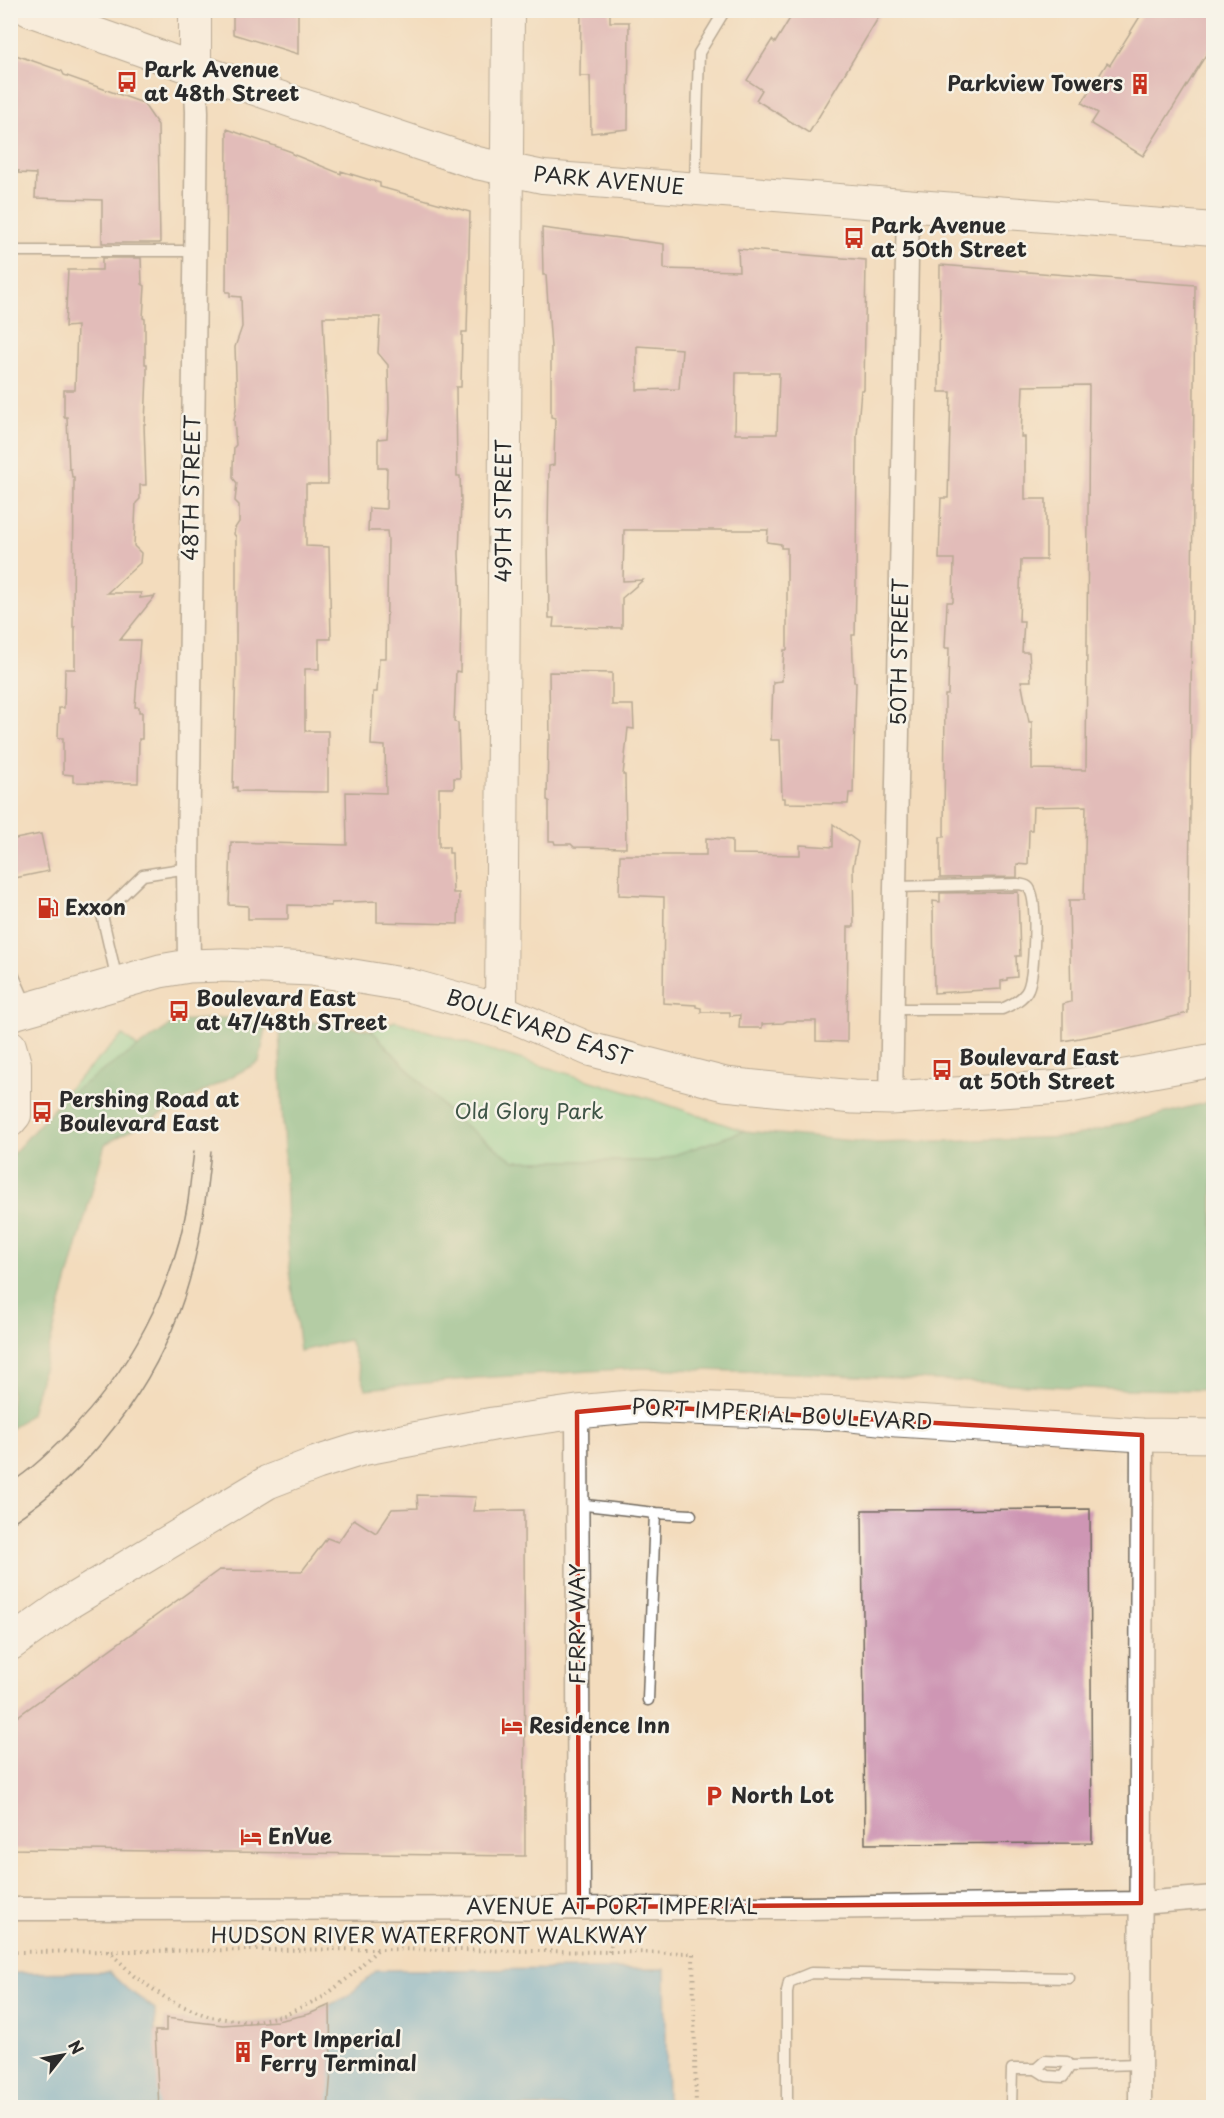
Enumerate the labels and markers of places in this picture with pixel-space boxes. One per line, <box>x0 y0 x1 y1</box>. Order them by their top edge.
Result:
place label: Park Avenue at 48th Street <box>144 52 299 108</box>
place label: Parkview Towers <box>947 66 1123 98</box>
bus stop icon: Park Avenue at 48th Street <box>115 70 139 94</box>
building icon: Parkview Towers <box>1128 72 1152 96</box>
place label: Park Avenue at 50th Street <box>871 208 1027 264</box>
bus stop icon: Park Avenue at 50th Street <box>842 226 866 250</box>
place label: Exxon <box>65 890 126 922</box>
fuel station icon: Exxon <box>36 896 60 920</box>
place label: Boulevard East at 47/48th STreet <box>196 981 387 1037</box>
bus stop icon: Boulevard East at 47/48th STreet <box>167 999 191 1023</box>
place label: Boulevard East at 50th Street <box>959 1040 1119 1096</box>
bus stop icon: Boulevard East at 50th Street <box>930 1058 954 1082</box>
place label: Pershing Road at Boulevard East <box>59 1082 239 1138</box>
bus stop icon: Pershing Road at Boulevard East <box>30 1100 54 1124</box>
place label: Residence Inn <box>529 1708 670 1740</box>
hotel icon: Residence Inn <box>500 1714 524 1738</box>
place label: North Lot <box>731 1778 834 1810</box>
parking icon: North Lot <box>702 1784 726 1808</box>
place label: EnVue <box>268 1819 332 1851</box>
hotel icon: EnVue <box>239 1825 263 1849</box>
place label: Port Imperial Ferry Terminal <box>260 2022 416 2078</box>
building icon: Port Imperial Ferry Terminal <box>231 2040 255 2064</box>

